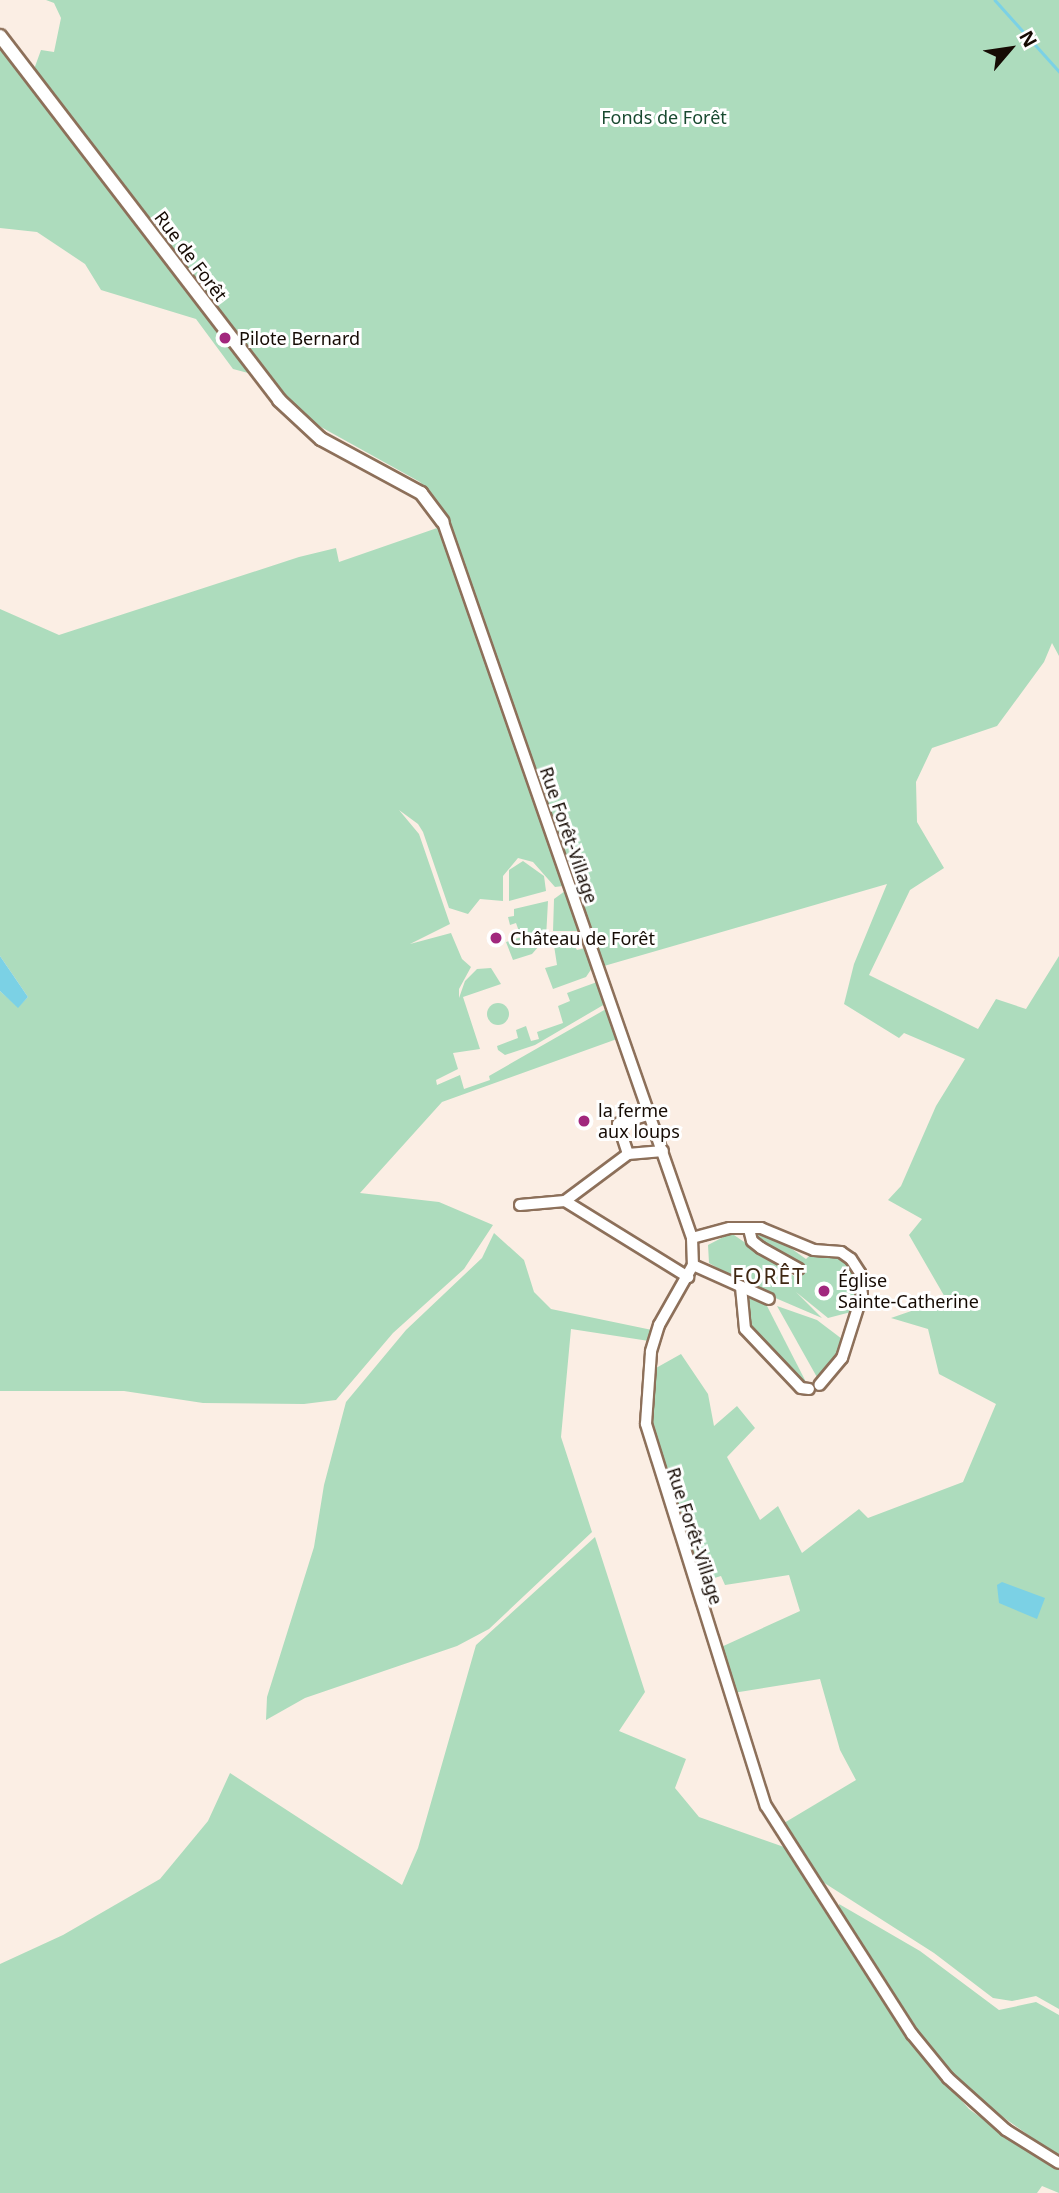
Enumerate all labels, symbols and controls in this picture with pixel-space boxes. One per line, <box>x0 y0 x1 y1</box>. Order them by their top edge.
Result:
north arrow <box>975 14 1045 84</box>
text: N <box>1013 26 1043 52</box>
park label: Fonds de Forêt <box>601 106 727 128</box>
street label: Rue de Forêt <box>150 207 232 305</box>
place label: Pilote Bernard <box>239 327 360 349</box>
marker: Pilote Bernard <box>217 330 233 346</box>
street label: Rue Forêt-Village <box>536 764 602 906</box>
place label: Château de Forêt <box>510 927 655 949</box>
marker: Château de Forêt <box>488 930 504 946</box>
place label: la ferme aux loups <box>598 1100 680 1142</box>
marker: la ferme aux loups <box>576 1113 592 1129</box>
district label: FORÊT <box>733 1263 805 1289</box>
place label: Église Sainte-Catherine <box>838 1270 979 1312</box>
marker: Église Sainte-Catherine <box>816 1283 832 1299</box>
street label: Rue Forêt-Village <box>663 1465 727 1607</box>

